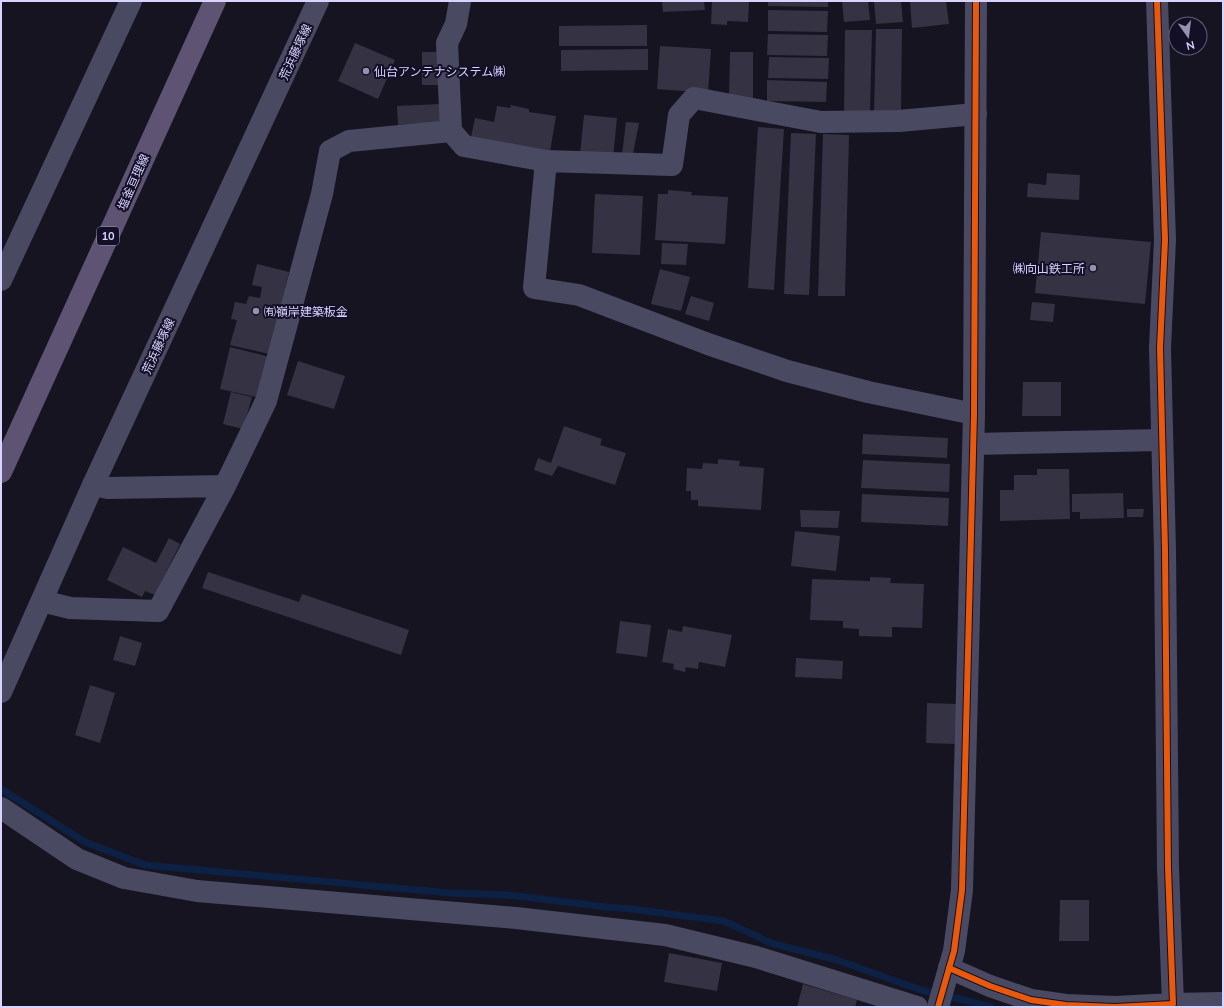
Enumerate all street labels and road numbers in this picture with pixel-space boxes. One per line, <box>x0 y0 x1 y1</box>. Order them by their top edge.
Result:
street label: 荒浜藤塚線 <box>276 22 314 82</box>
street label: 塩釜亘理線 <box>114 152 152 212</box>
road number: 10 <box>97 227 119 245</box>
street label: 荒浜藤塚線 <box>139 316 177 376</box>

